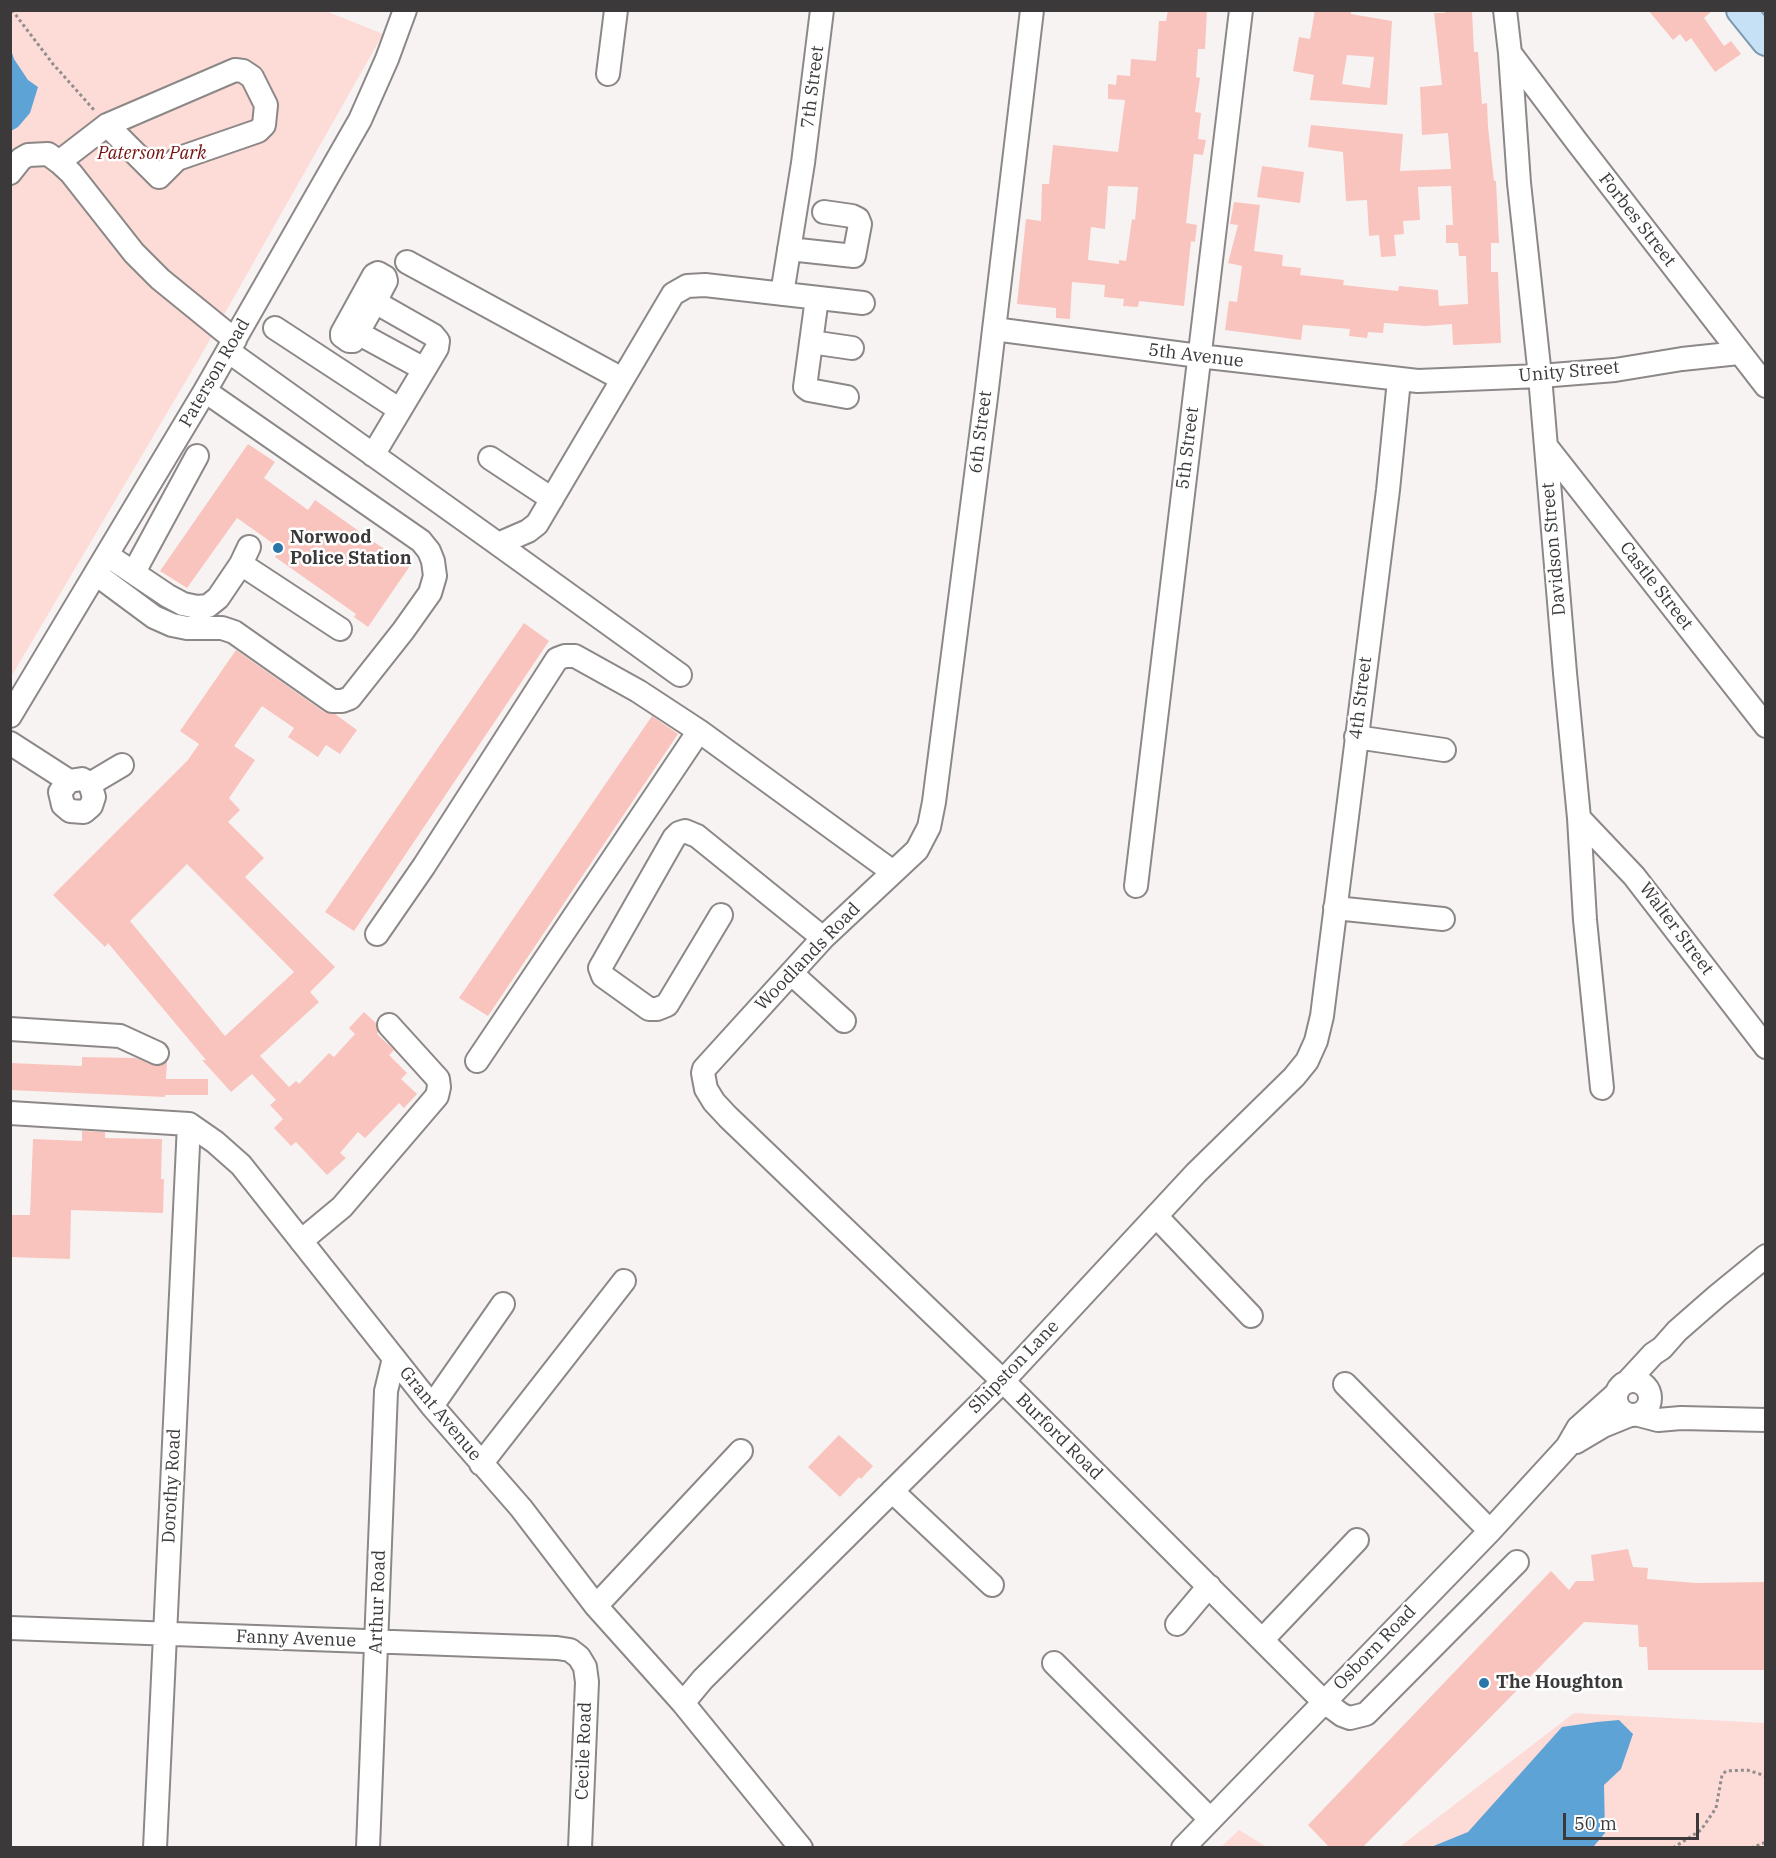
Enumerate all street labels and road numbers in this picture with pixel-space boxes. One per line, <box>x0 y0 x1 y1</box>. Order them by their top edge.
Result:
street label: 7th Street <box>797 44 829 130</box>
street label: Forbes Street <box>1594 169 1680 271</box>
street label: Paterson Road <box>175 315 255 431</box>
street label: 5th Avenue <box>1147 339 1245 373</box>
street label: Unity Street <box>1518 357 1620 387</box>
street label: 6th Street <box>965 389 997 475</box>
street label: 5th Street <box>1172 405 1204 491</box>
street label: Davidson Street <box>1537 481 1571 617</box>
street label: Castle Street <box>1615 538 1697 634</box>
street label: 4th Street <box>1345 655 1377 741</box>
street label: Walter Street <box>1634 878 1718 980</box>
street label: Woodlands Road <box>751 899 865 1015</box>
street label: Shipston Lane <box>964 1316 1064 1418</box>
street label: Grant Avenue <box>394 1363 486 1465</box>
street label: Burford Road <box>1011 1389 1107 1485</box>
street label: Dorothy Road <box>158 1428 186 1544</box>
street label: Arthur Road <box>365 1549 391 1655</box>
street label: Osborn Road <box>1329 1601 1421 1695</box>
street label: Fanny Avenue <box>236 1626 356 1652</box>
street label: Cecile Road <box>571 1702 597 1800</box>

